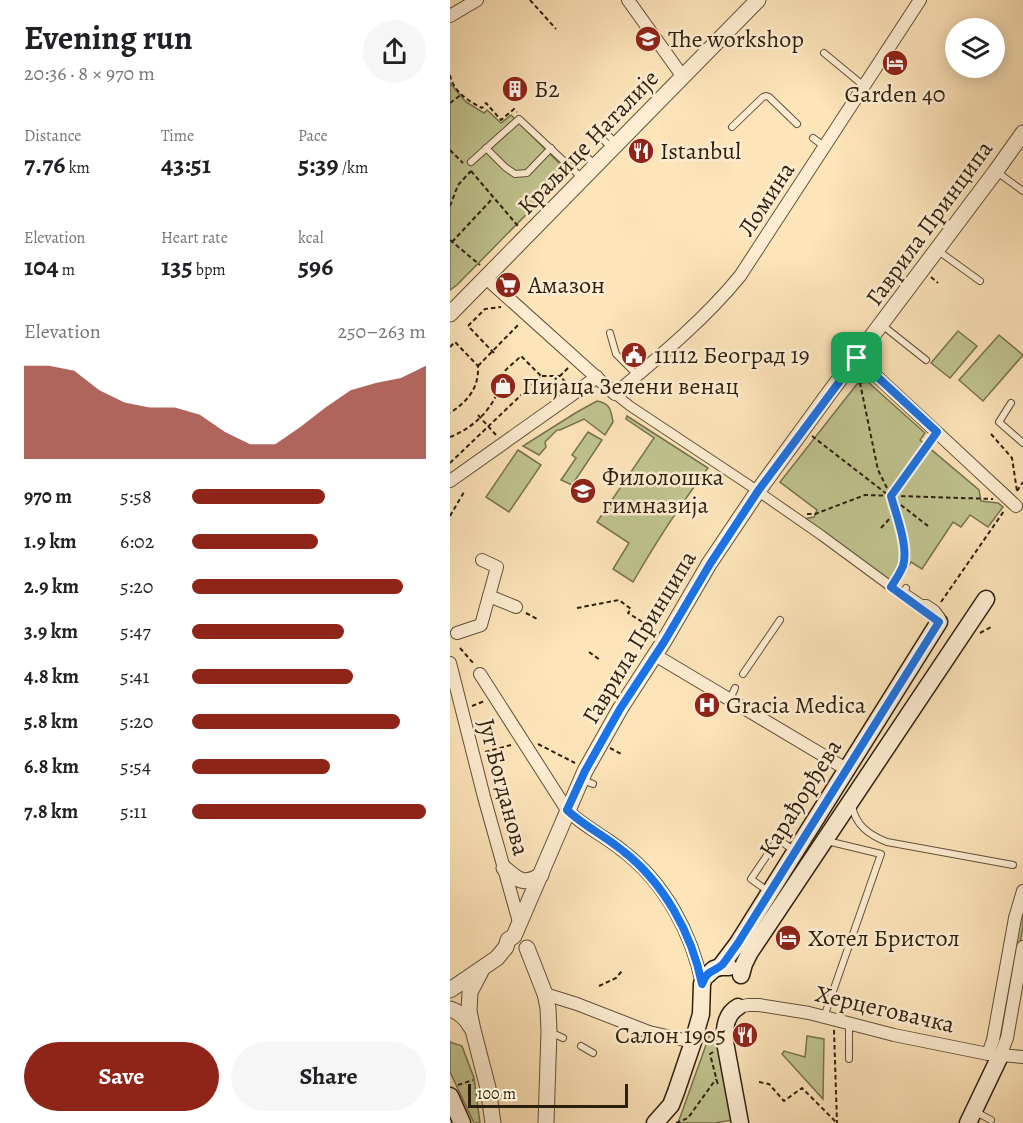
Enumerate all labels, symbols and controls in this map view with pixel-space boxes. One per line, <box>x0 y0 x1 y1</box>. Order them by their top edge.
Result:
text: Evening run <box>24 15 193 60</box>
map controls <box>945 18 1005 78</box>
button: layers <box>945 18 1005 78</box>
button: share <box>363 20 426 83</box>
place label: The workshop <box>668 23 804 55</box>
school or university icon: The workshop <box>633 24 663 54</box>
hotel icon: Garden 40 <box>880 48 910 78</box>
text: 20:36 · 8 × 970 m <box>24 60 155 87</box>
street label: Краљице Наталије <box>510 62 666 222</box>
place label: Б2 <box>534 73 560 105</box>
building icon: Б2 <box>500 74 530 104</box>
place label: Garden 40 <box>844 78 946 110</box>
text: Distance <box>24 125 81 147</box>
text: Time <box>161 125 194 147</box>
text: Pace <box>298 125 328 147</box>
street label: Гаврила Принципа <box>858 134 1000 312</box>
place label: Istanbul <box>660 135 741 167</box>
restaurant icon: Istanbul <box>626 136 656 166</box>
text: 7.76 <box>24 147 66 182</box>
text: 43:51 <box>161 147 211 182</box>
text: 5:39 <box>298 147 339 182</box>
street label: Ломина <box>730 156 802 242</box>
text: km <box>66 157 90 179</box>
text: /km <box>339 157 368 179</box>
text: Elevation <box>24 227 85 249</box>
text: Heart rate <box>161 227 228 249</box>
text: kcal <box>298 227 324 249</box>
text: 104 <box>24 249 59 284</box>
text: 135 <box>161 249 193 284</box>
text: 596 <box>298 249 333 284</box>
text: m <box>59 259 75 281</box>
text: bpm <box>193 259 226 281</box>
place label: Амазон <box>527 269 605 301</box>
supermarket icon: Амазон <box>493 270 523 300</box>
text: Elevation <box>24 318 101 345</box>
text: 250–263 m <box>337 318 426 345</box>
pin <box>831 332 882 383</box>
place label: 11112 Београд 19 <box>654 339 810 371</box>
public building icon: 11112 Београд 19 <box>619 340 649 370</box>
icon: arrive <box>840 341 873 374</box>
place label: Пијаца Зелени венац <box>522 370 739 402</box>
shop icon: Пијаца Зелени венац <box>488 371 518 401</box>
place label: Филолошка гимназија <box>602 461 724 521</box>
school or university icon: Филолошка гимназија <box>568 476 598 506</box>
text: 970 m <box>24 483 72 510</box>
text: 5:58 <box>120 483 152 510</box>
text: 1.9 km <box>24 528 77 555</box>
text: 6:02 <box>120 528 154 555</box>
street label: Гаврила Принципа <box>575 544 703 730</box>
text: 2.9 km <box>24 573 79 600</box>
text: 5:20 <box>120 573 154 600</box>
text: 3.9 km <box>24 618 78 645</box>
text: 5:47 <box>120 618 151 645</box>
text: 4.8 km <box>24 663 79 690</box>
text: 5:41 <box>120 663 149 690</box>
place label: Gracia Medica <box>726 689 867 721</box>
hospital icon: Gracia Medica <box>692 690 722 720</box>
text: 5.8 km <box>24 708 78 735</box>
text: 5:20 <box>120 708 154 735</box>
street label: Југ Богданова <box>470 715 538 859</box>
street label: Карађорђева <box>751 733 849 863</box>
text: 6.8 km <box>24 753 79 780</box>
text: 5:54 <box>120 753 151 780</box>
text: 7.8 km <box>24 798 78 825</box>
text: 5:11 <box>120 798 147 825</box>
place label: Хотел Бристол <box>808 922 960 954</box>
hotel icon: Хотел Бристол <box>773 923 803 953</box>
street label: Херцеговачка <box>812 977 958 1041</box>
place label: Салон 1905 <box>615 1019 726 1051</box>
restaurant icon: Салон 1905 <box>730 1020 760 1050</box>
button: Save <box>24 1042 219 1111</box>
button: Share <box>231 1042 426 1111</box>
scale bar <box>468 1081 628 1108</box>
text: 100 m <box>477 1083 516 1105</box>

